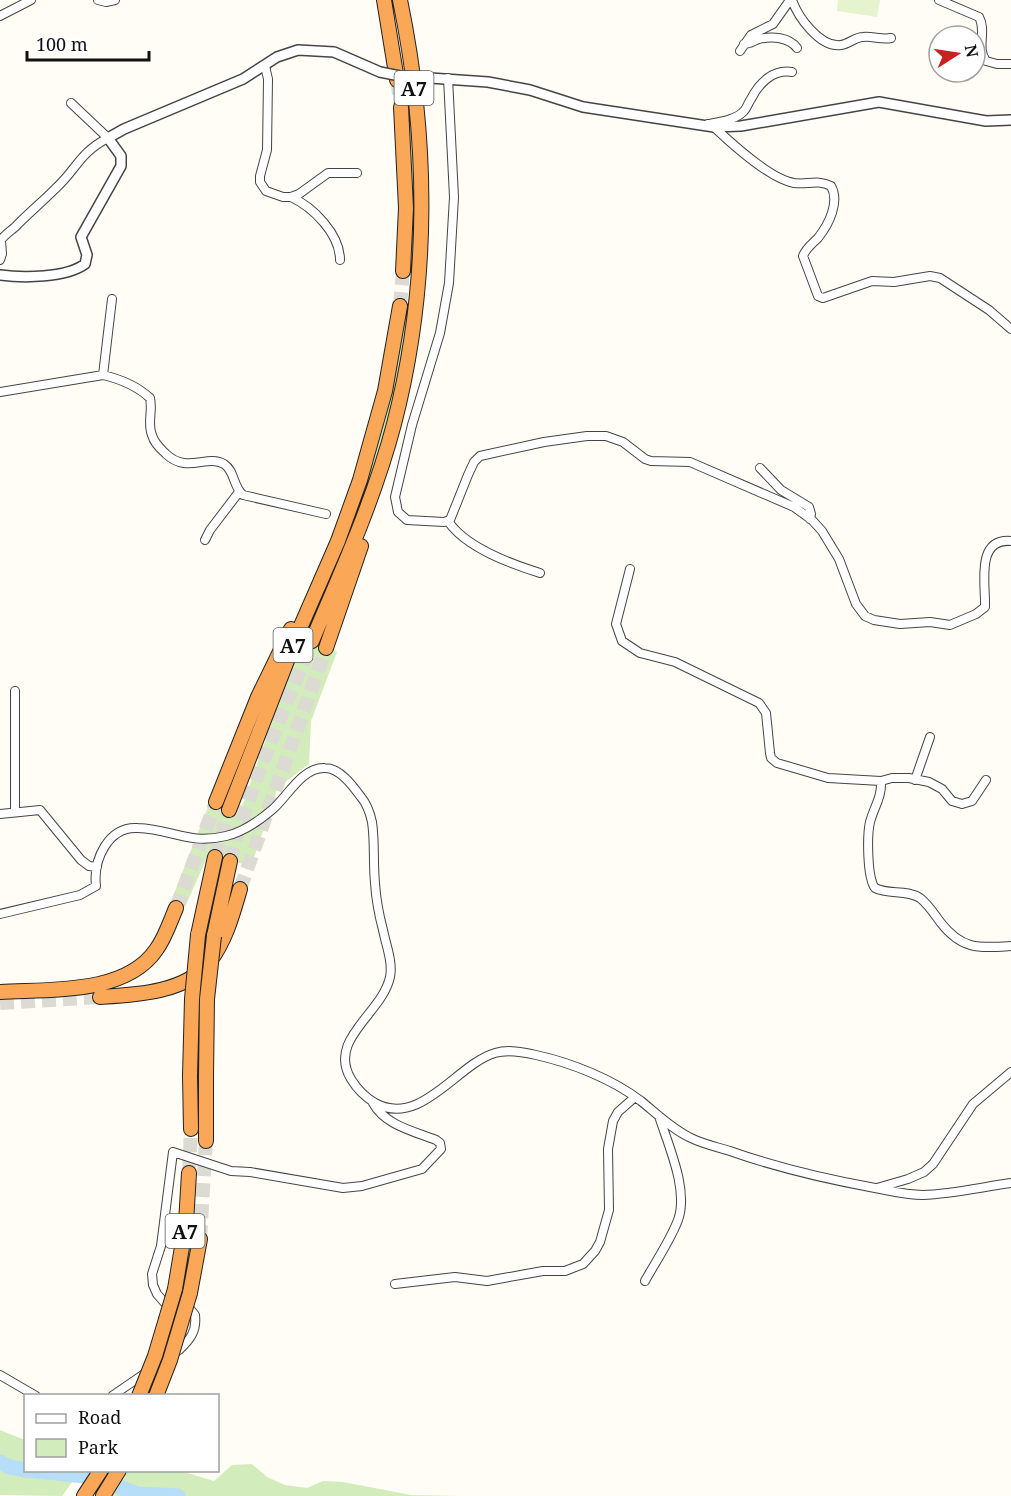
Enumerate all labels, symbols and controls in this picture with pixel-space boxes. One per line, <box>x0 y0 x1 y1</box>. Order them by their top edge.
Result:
scale bar <box>27 24 148 62</box>
north arrow <box>927 24 987 84</box>
text: 100 m <box>36 32 88 56</box>
text: N <box>960 42 984 60</box>
road number: Α7 <box>394 71 434 105</box>
road number: Α7 <box>274 628 312 662</box>
road number: Α7 <box>166 1214 204 1248</box>
legend <box>24 1394 219 1472</box>
text: Road <box>78 1405 121 1429</box>
text: Park <box>78 1435 118 1459</box>

